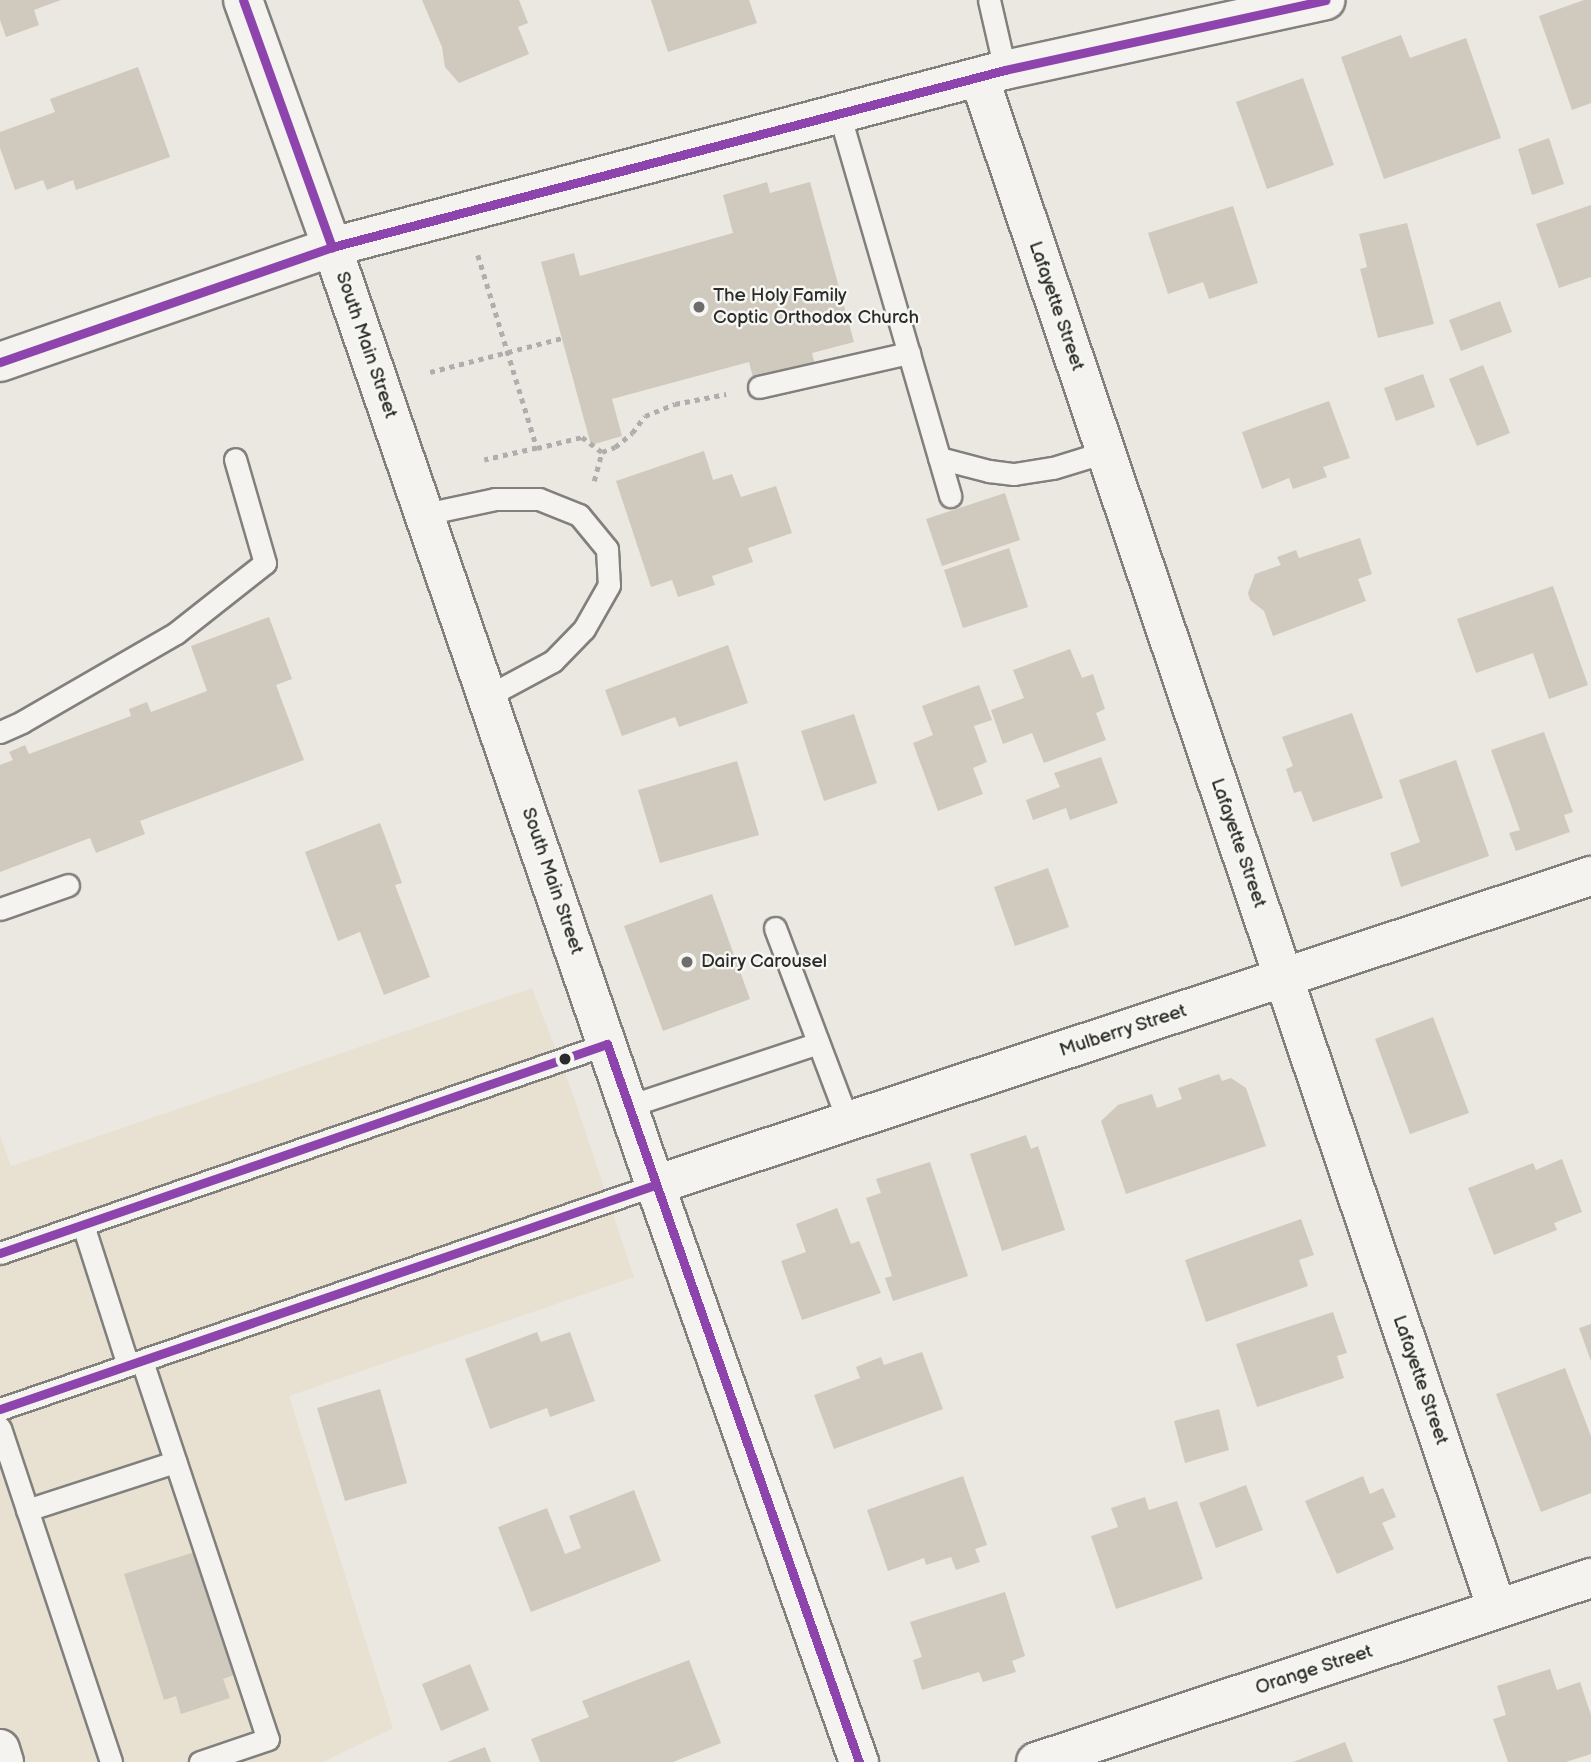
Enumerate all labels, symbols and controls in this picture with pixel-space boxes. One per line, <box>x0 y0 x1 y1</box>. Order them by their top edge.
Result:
street label: Lafayette Street <box>1023 238 1089 374</box>
street label: South Main Street <box>330 269 402 421</box>
place label: The Holy Family Coptic Orthodox Church <box>713 285 919 329</box>
marker: The Holy Family Coptic Orthodox Church <box>691 299 707 315</box>
street label: Lafayette Street <box>1205 775 1271 911</box>
street label: South Main Street <box>516 805 588 957</box>
place label: Dairy Carousel <box>701 951 828 973</box>
marker: Dairy Carousel <box>679 954 695 970</box>
street label: Mulberry Street <box>1056 999 1190 1063</box>
unlabelled marker <box>558 1052 572 1066</box>
street label: Lafayette Street <box>1387 1312 1453 1448</box>
street label: Orange Street <box>1252 1640 1376 1700</box>

